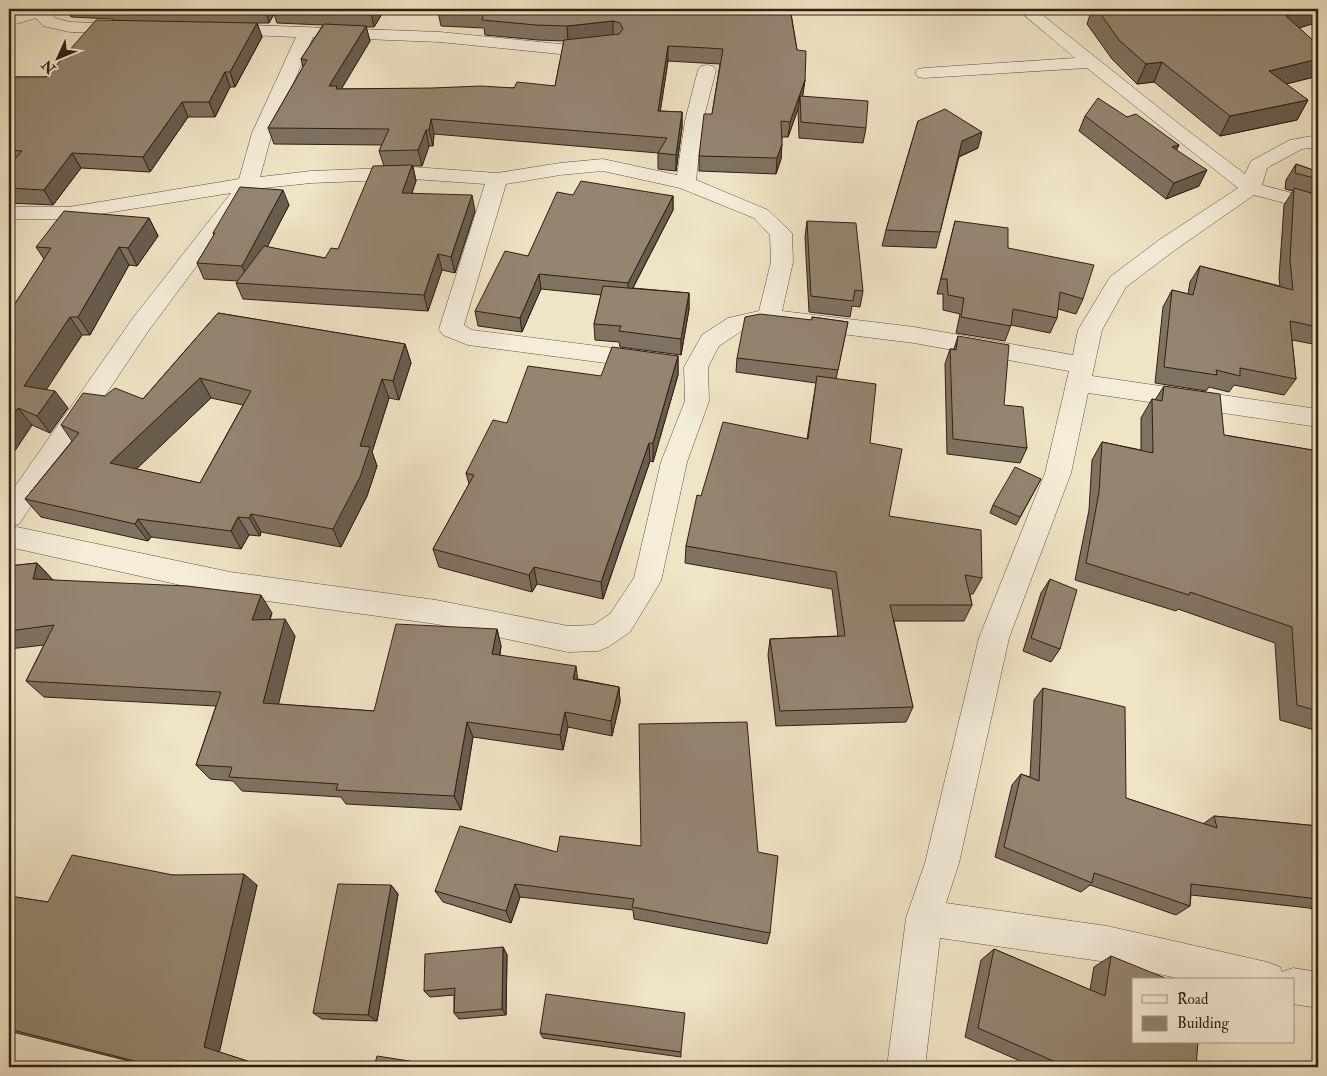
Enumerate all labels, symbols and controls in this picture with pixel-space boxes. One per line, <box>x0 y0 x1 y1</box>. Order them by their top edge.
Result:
north arrow <box>32 32 82 82</box>
text: N <box>38 56 60 78</box>
legend <box>1132 978 1294 1044</box>
text: Road <box>1177 990 1209 1009</box>
text: Building <box>1177 1014 1229 1033</box>

